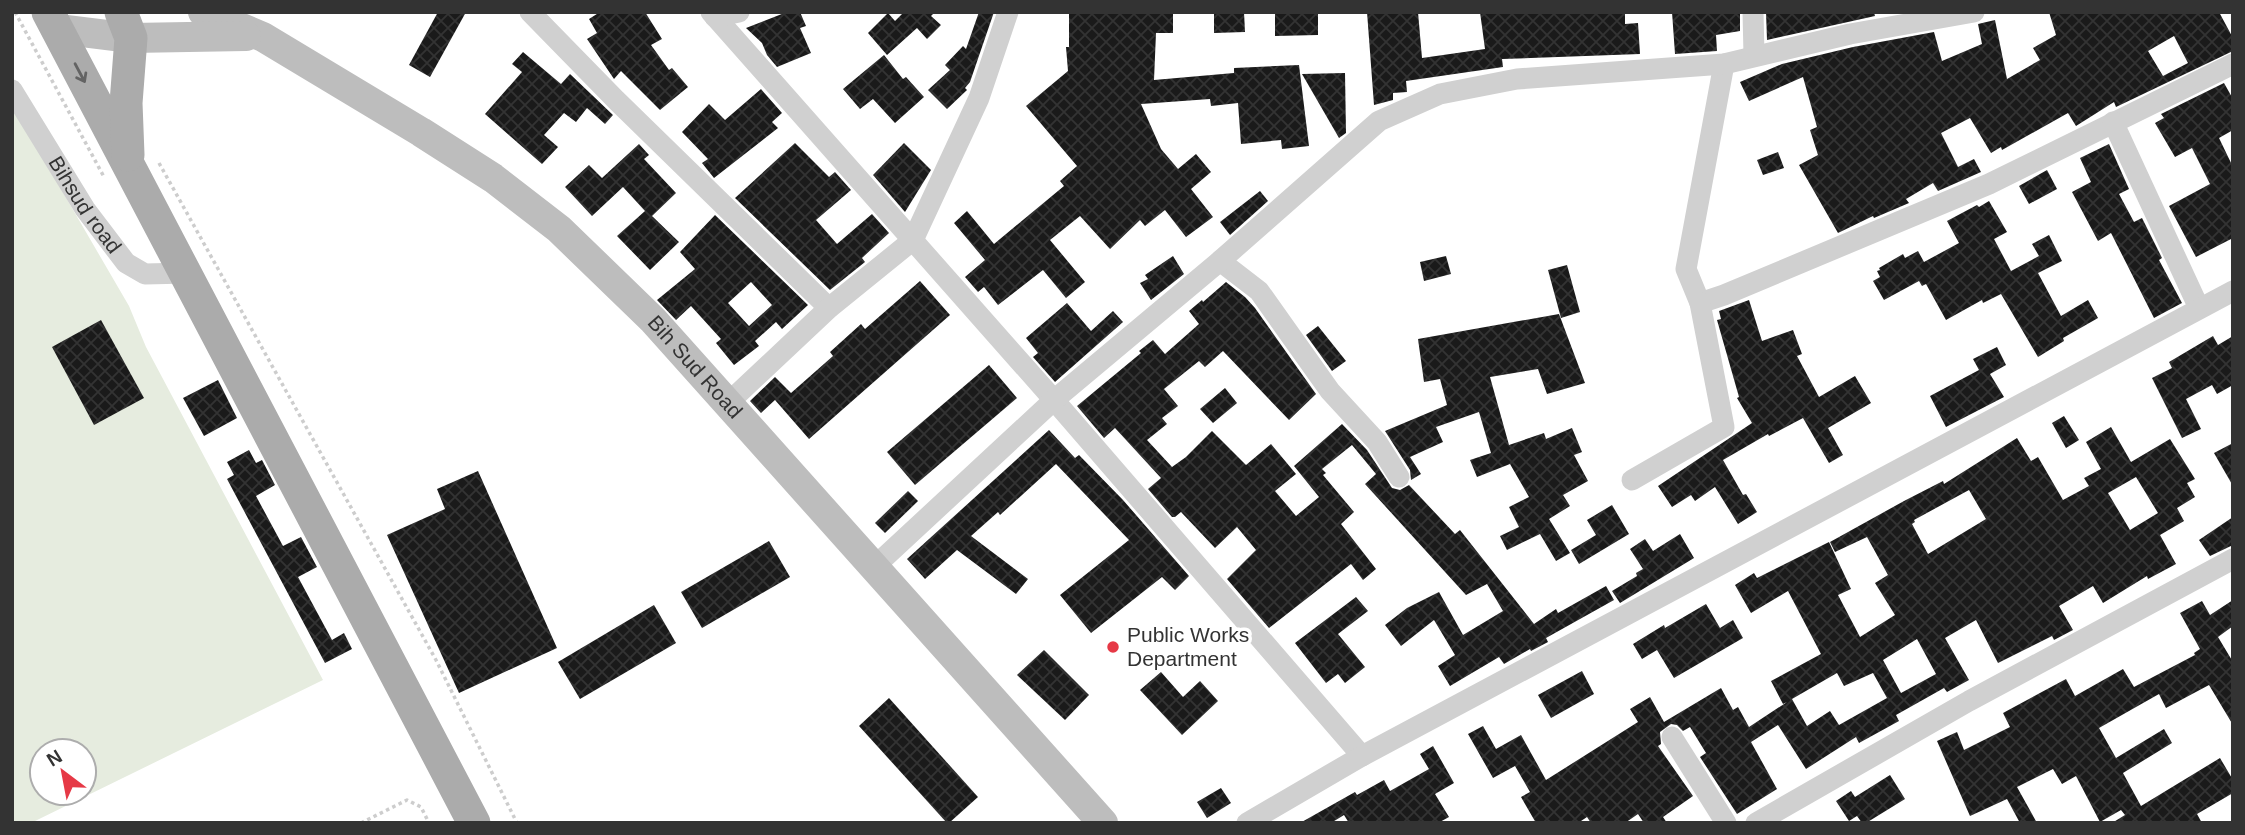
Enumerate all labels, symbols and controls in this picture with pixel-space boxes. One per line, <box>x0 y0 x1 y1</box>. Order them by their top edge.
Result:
one-way arrow <box>74 62 88 82</box>
street label: Bihsud road <box>44 152 126 257</box>
street label: Bih Sud Road <box>644 311 747 423</box>
place label: Public Works Department <box>1127 623 1249 670</box>
marker: Public Works Department <box>1105 639 1121 655</box>
north arrow <box>28 737 98 807</box>
text: N <box>43 745 66 771</box>

